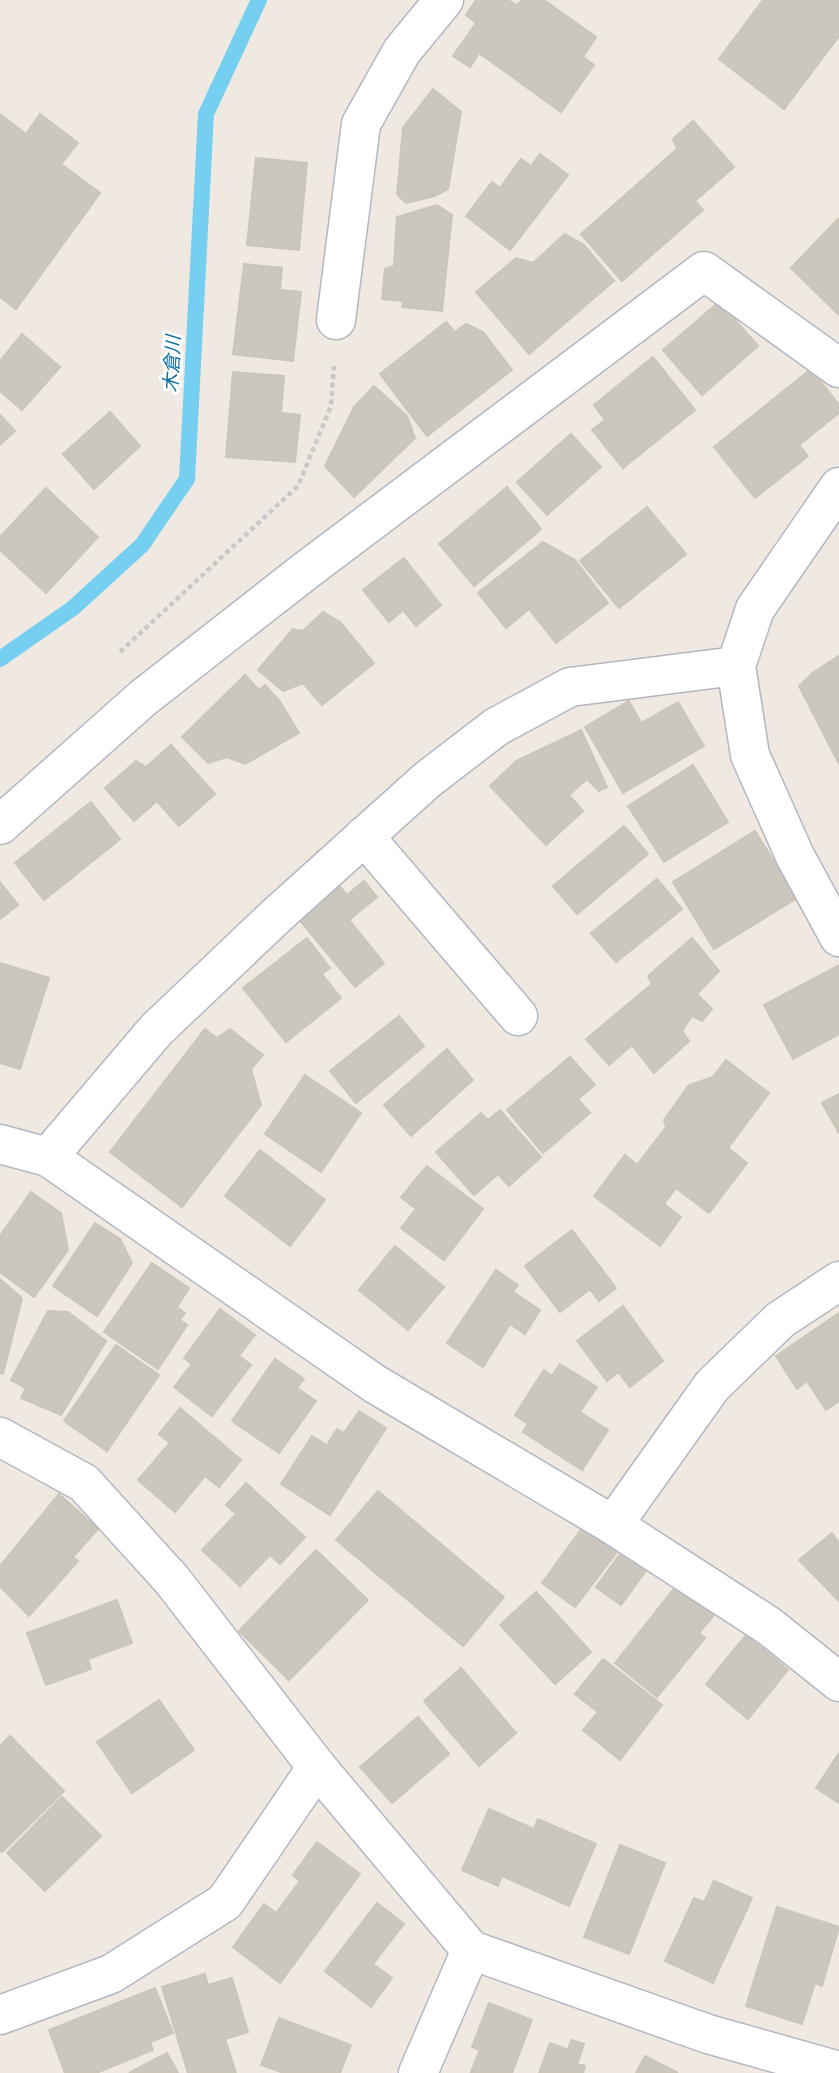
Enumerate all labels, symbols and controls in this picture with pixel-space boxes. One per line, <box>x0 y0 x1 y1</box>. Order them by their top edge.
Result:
water label: 木倉川 <box>157 333 187 393</box>

